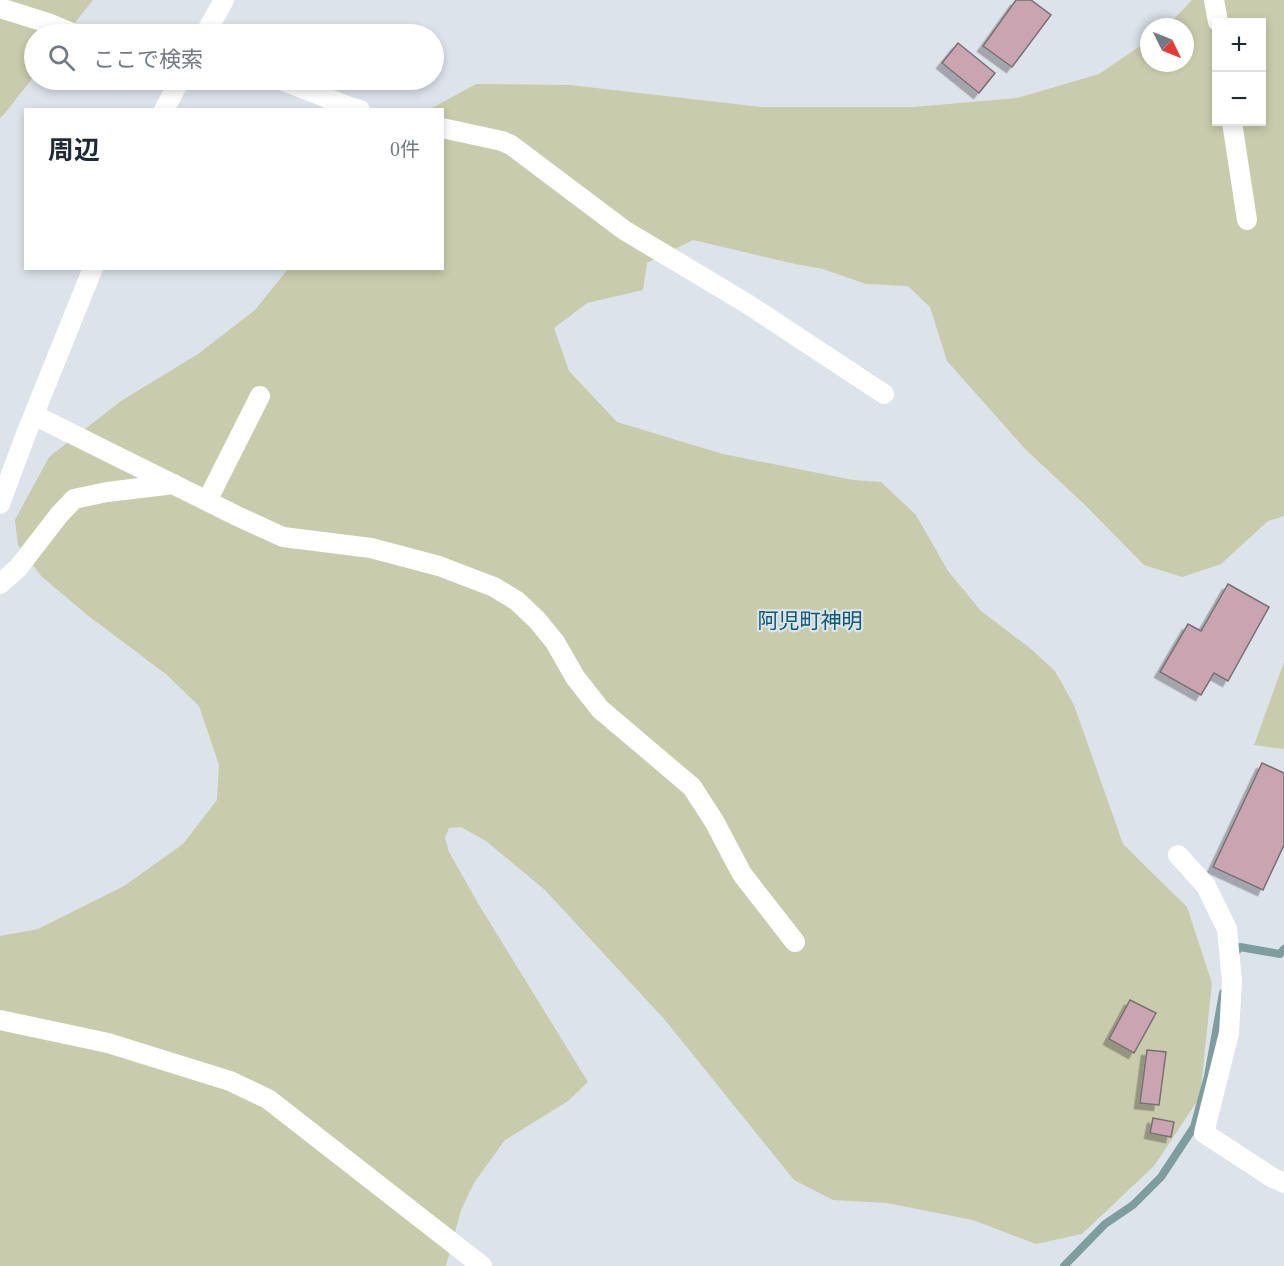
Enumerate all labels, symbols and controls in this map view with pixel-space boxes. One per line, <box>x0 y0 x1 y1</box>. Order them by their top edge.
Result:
north arrow <box>1140 18 1194 72</box>
map controls <box>1212 18 1266 126</box>
button: + <box>1212 18 1266 72</box>
search box <box>24 24 444 90</box>
icon: search <box>45 41 78 74</box>
text: ここで検索 <box>93 47 203 72</box>
button: − <box>1212 72 1266 126</box>
text: 周辺 <box>48 136 100 165</box>
text: 0件 <box>390 138 420 160</box>
district label: 阿児町神明 <box>758 609 863 633</box>

